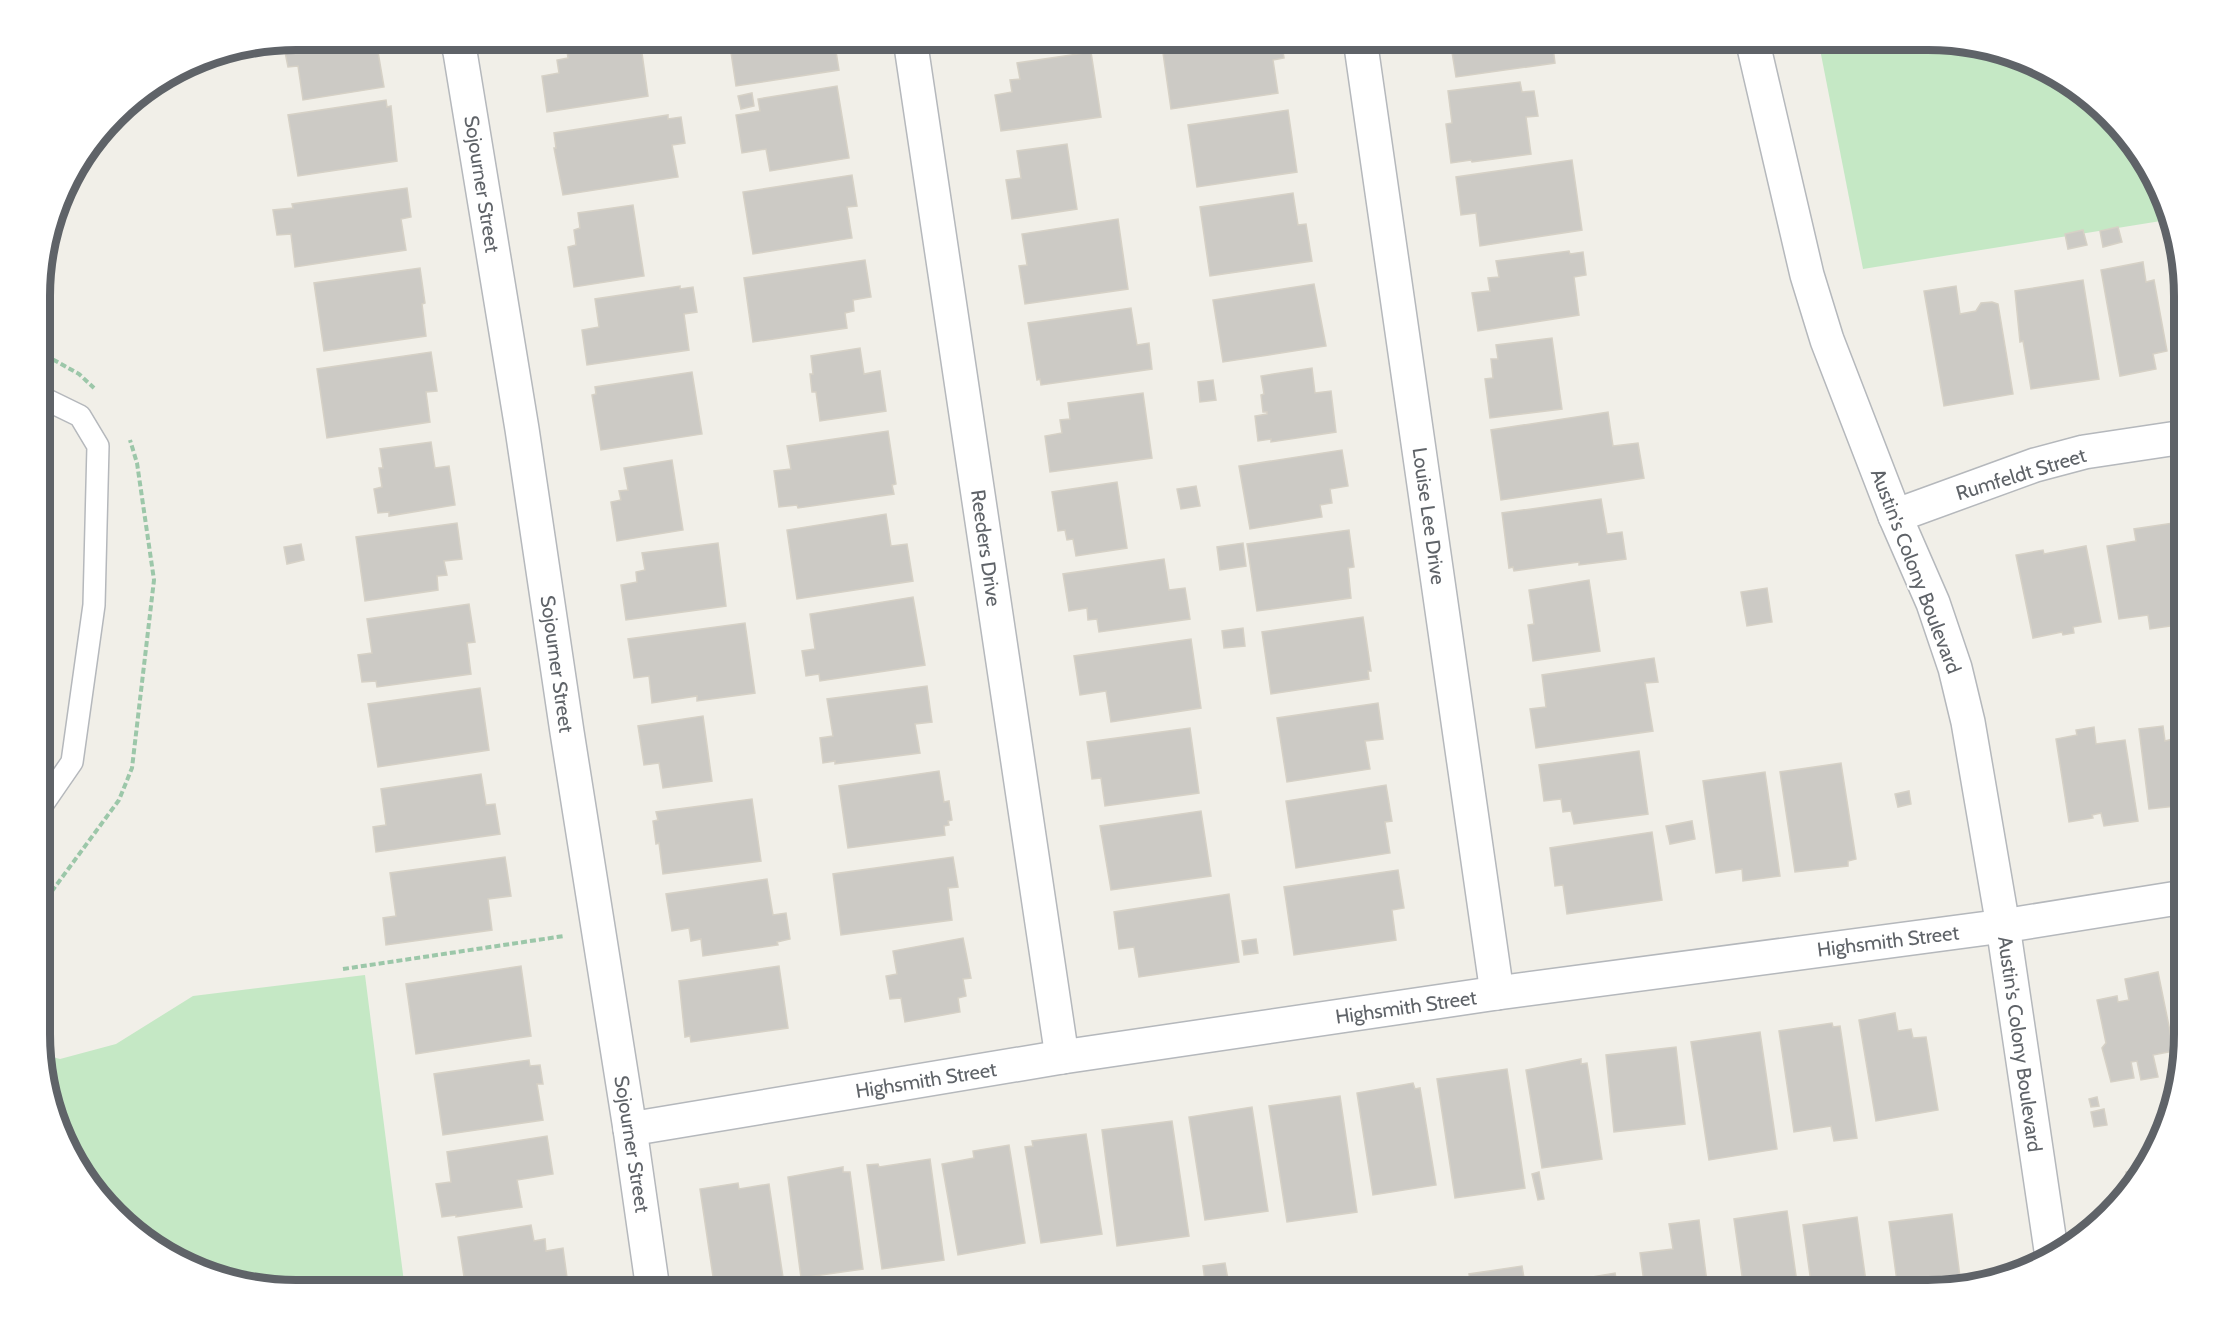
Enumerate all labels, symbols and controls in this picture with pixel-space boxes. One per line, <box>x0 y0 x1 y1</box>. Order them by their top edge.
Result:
street label: Sojourner Street <box>459 114 505 254</box>
street label: Rumfeldt Street <box>1953 443 2089 505</box>
street label: Louise Lee Drive <box>1407 446 1451 586</box>
street label: Austin's Colony Boulevard <box>1866 465 1966 677</box>
street label: Reeders Drive <box>966 488 1006 608</box>
street label: Sojourner Street <box>535 594 579 734</box>
street label: Highsmith Street <box>1816 920 1960 962</box>
street label: Austin's Colony Boulevard <box>1993 935 2047 1153</box>
street label: Highsmith Street <box>1334 985 1478 1029</box>
street label: Highsmith Street <box>854 1057 999 1103</box>
street label: Sojourner Street <box>609 1074 655 1214</box>

